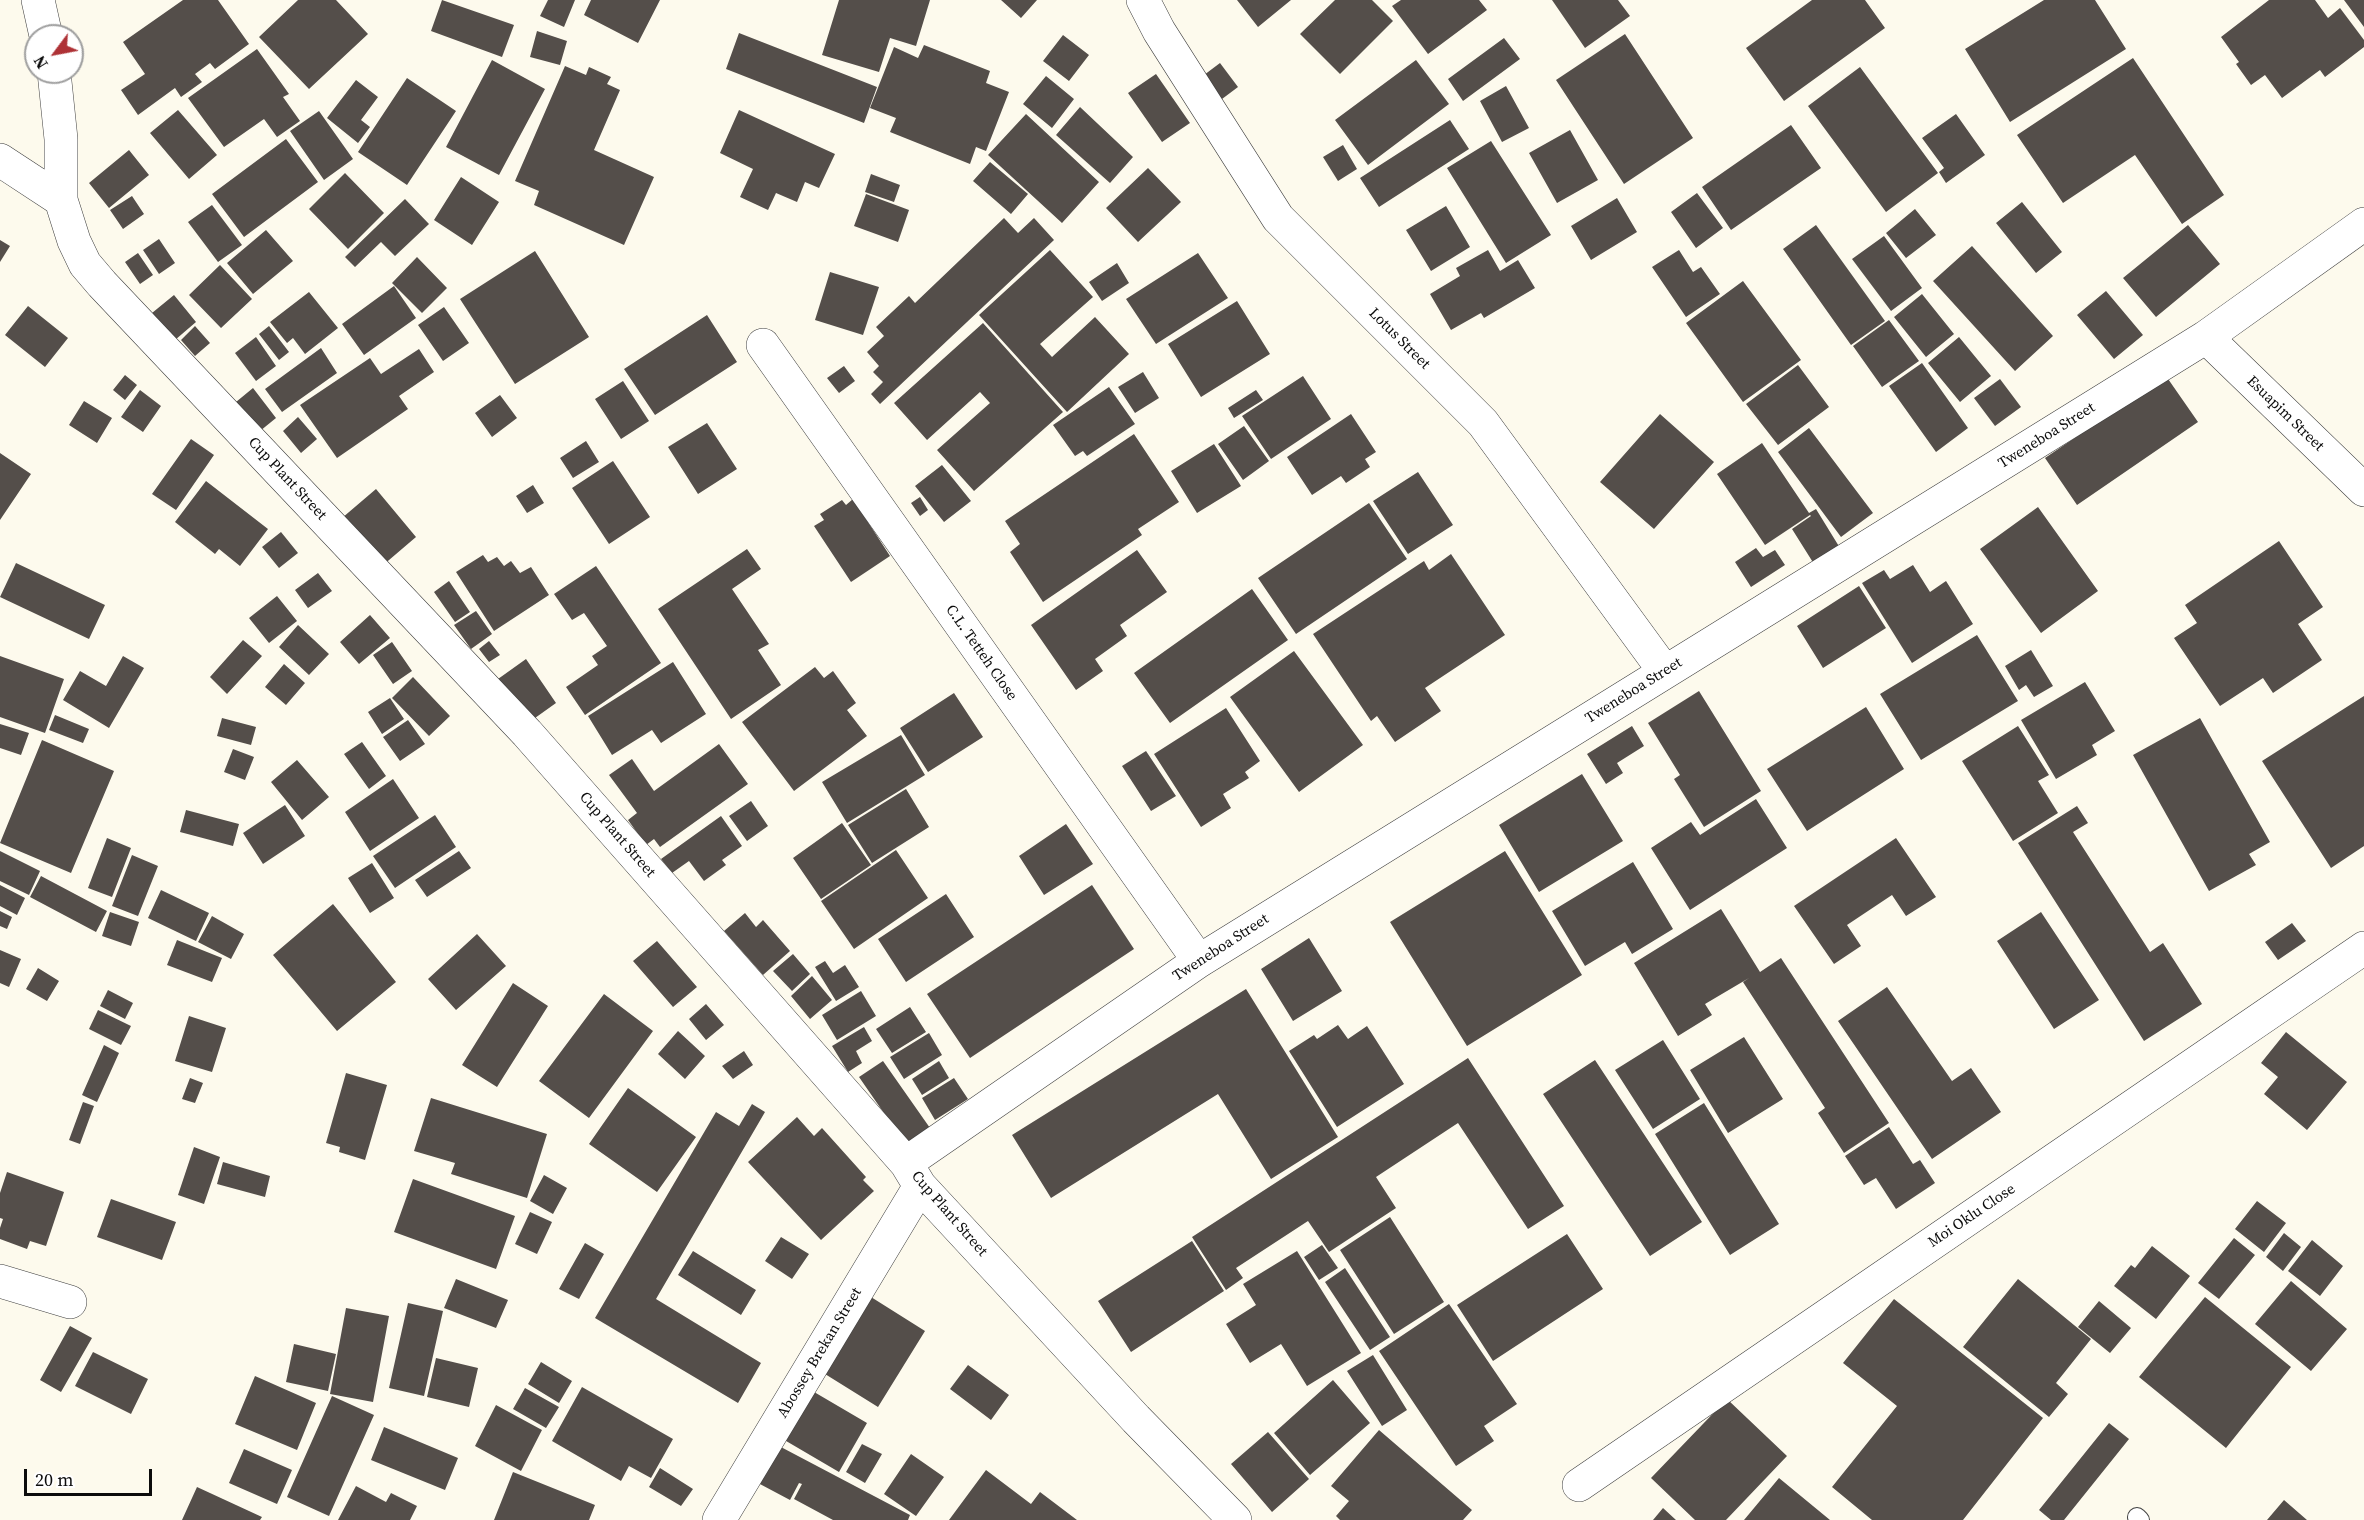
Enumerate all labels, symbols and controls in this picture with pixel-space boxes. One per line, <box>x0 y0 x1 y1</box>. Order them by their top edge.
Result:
north arrow <box>24 24 84 84</box>
text: N <box>28 52 53 73</box>
street label: Lotus Street <box>1365 305 1433 373</box>
street label: Esuapim Street <box>2243 373 2327 455</box>
street label: Tweneboa Street <box>1995 399 2099 473</box>
street label: Cup Plant Street <box>244 434 330 524</box>
street label: C.L. Tetteh Close <box>941 602 1021 704</box>
street label: Tweneboa Street <box>1582 654 1686 728</box>
street label: Cup Plant Street <box>575 789 659 881</box>
street label: Tweneboa Street <box>1170 910 1272 986</box>
street label: Cup Plant Street <box>907 1168 991 1260</box>
street label: Moi Oklu Close <box>1925 1180 2019 1252</box>
street label: Abossey Brekan Street <box>774 1285 866 1421</box>
scale bar <box>27 1457 154 1495</box>
text: 20 m <box>35 1467 73 1492</box>

